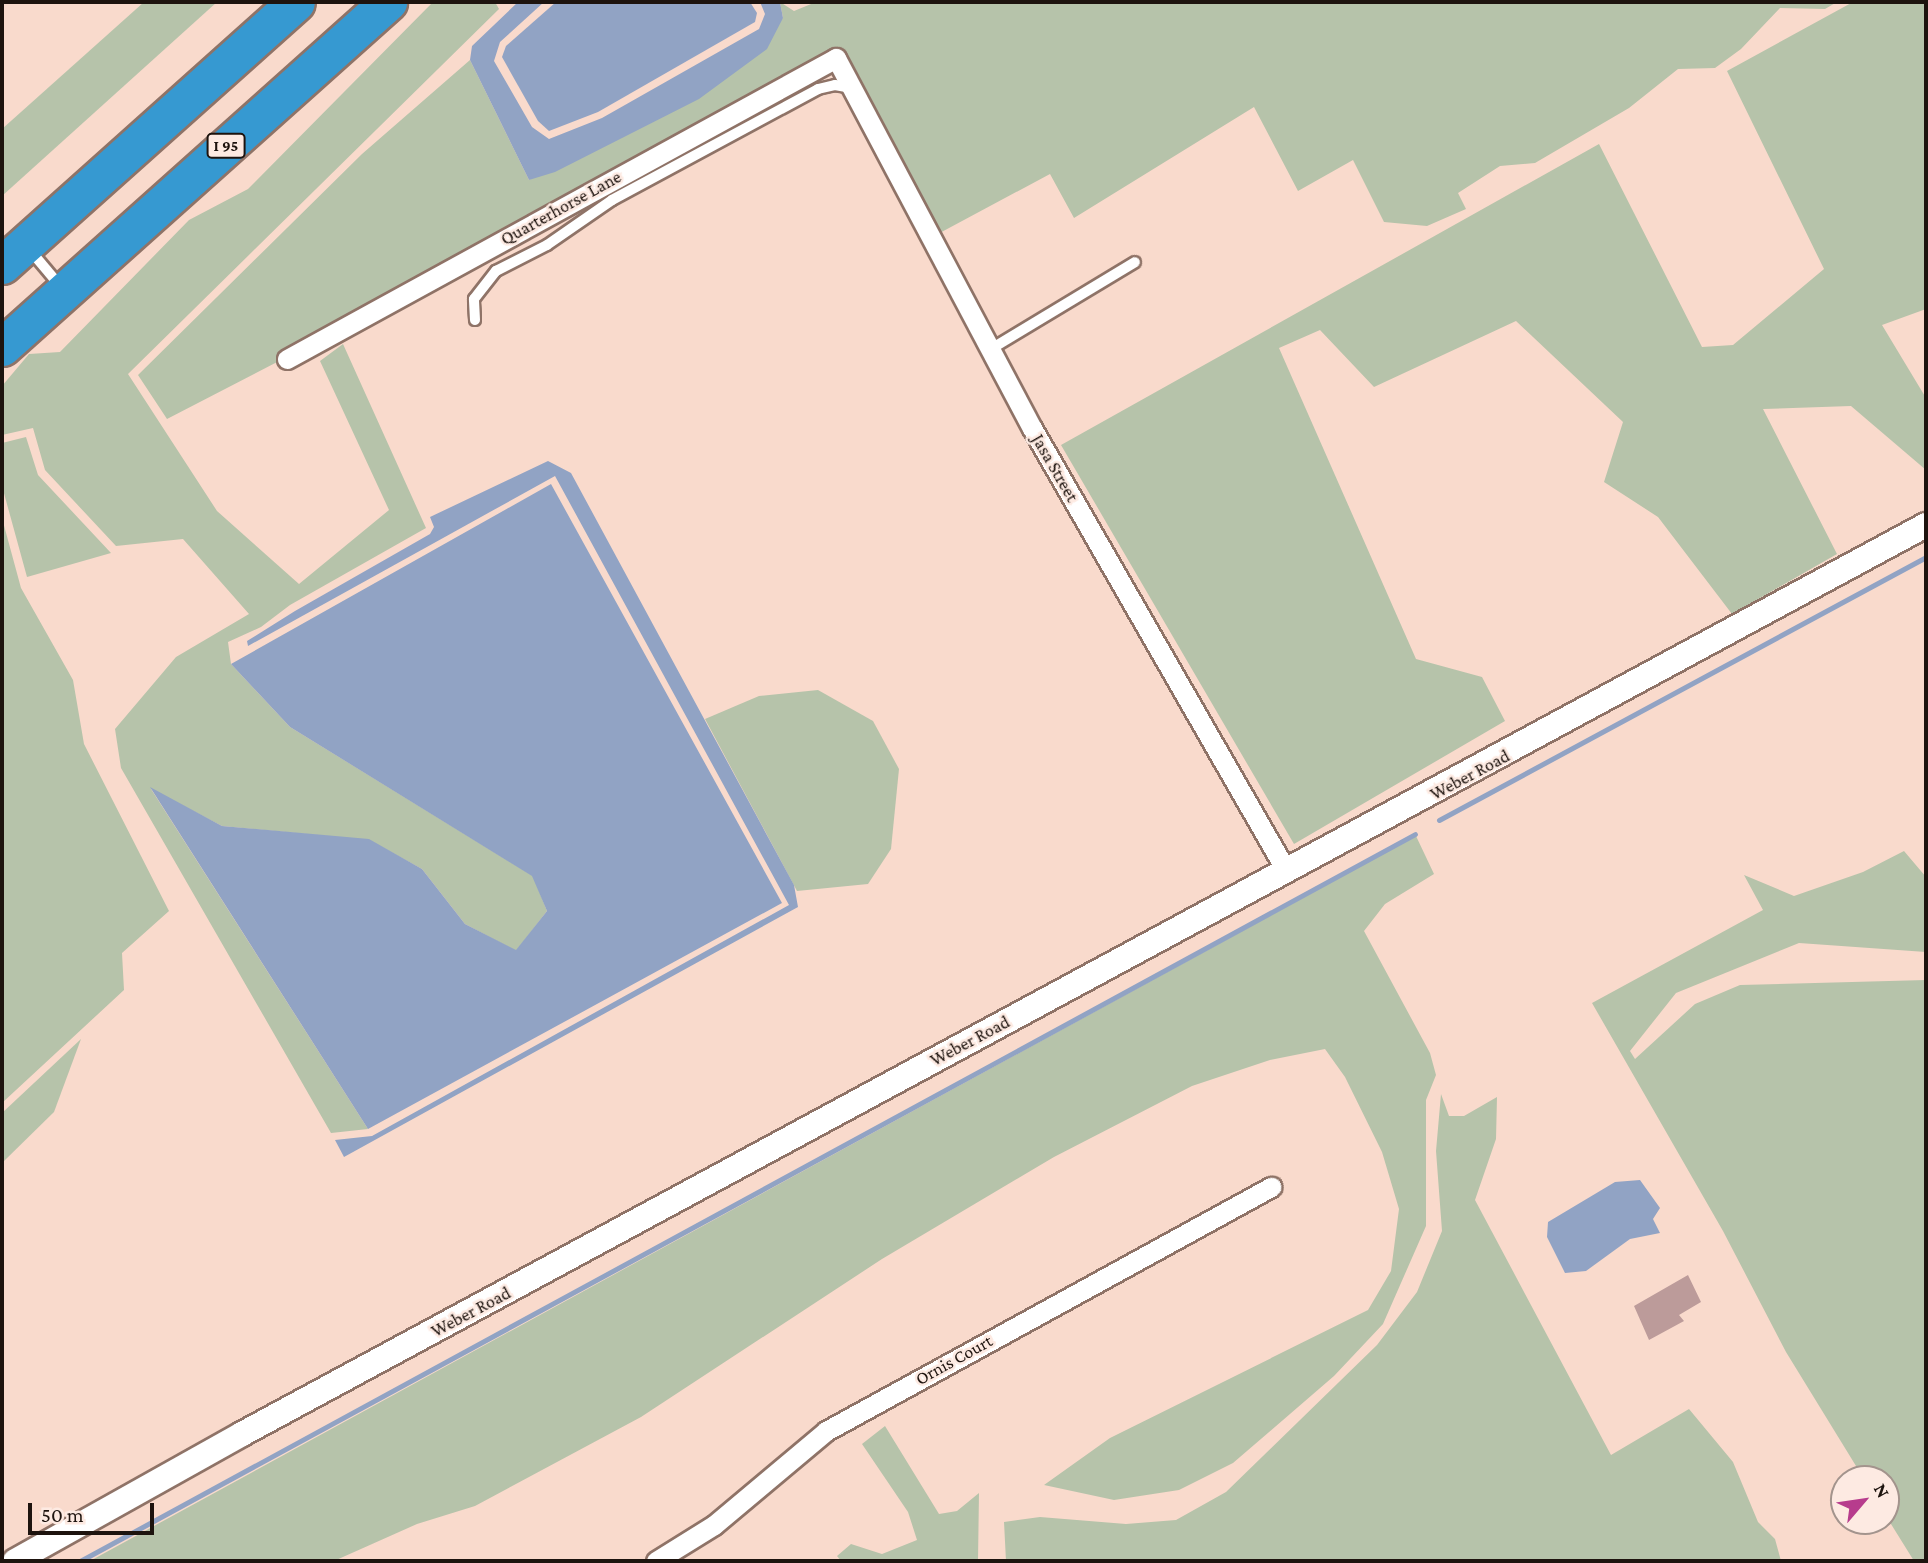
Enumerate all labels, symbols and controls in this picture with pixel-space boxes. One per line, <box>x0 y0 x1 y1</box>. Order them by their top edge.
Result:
road number: I 95 <box>205 134 247 158</box>
street label: Quarterhorse Lane <box>497 166 625 250</box>
street label: Jasa Street <box>1027 430 1083 506</box>
street label: Weber Road <box>1427 745 1513 805</box>
street label: Weber Road <box>927 1011 1013 1071</box>
street label: Weber Road <box>428 1282 514 1342</box>
street label: Ornis Court <box>912 1330 996 1390</box>
north arrow <box>1830 1465 1900 1535</box>
text: N <box>1870 1480 1894 1501</box>
scale bar <box>32 1490 158 1534</box>
text: 50 m <box>41 1503 84 1527</box>

